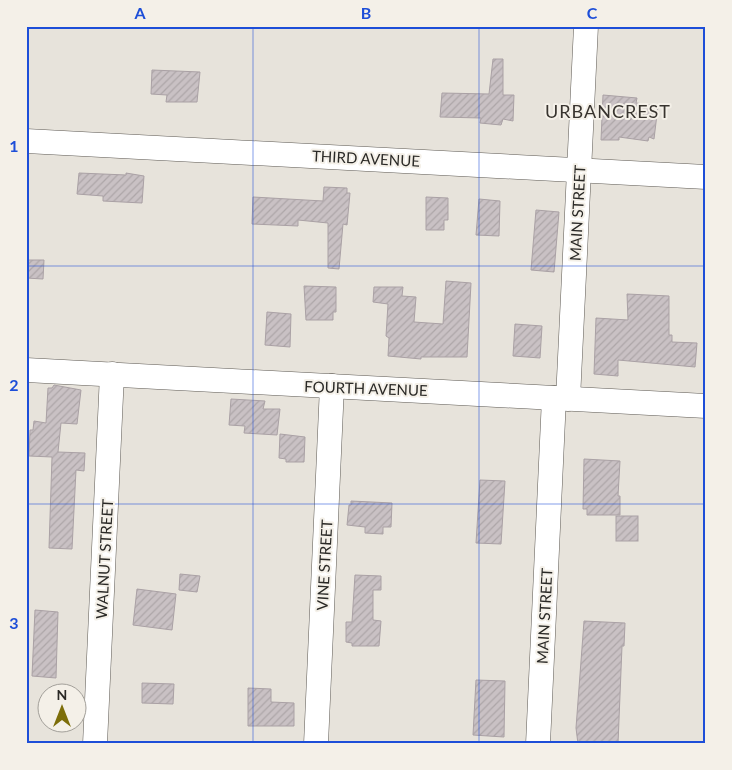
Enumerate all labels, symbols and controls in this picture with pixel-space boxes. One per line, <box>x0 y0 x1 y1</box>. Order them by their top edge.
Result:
text: A <box>133 3 146 22</box>
text: B <box>361 3 371 22</box>
text: C <box>587 3 598 22</box>
district label: URBANCREST <box>545 100 671 122</box>
text: 1 <box>9 136 19 155</box>
street label: THIRD AVENUE <box>312 146 420 170</box>
street label: MAIN STREET <box>565 164 589 261</box>
text: 2 <box>9 375 19 394</box>
street label: FOURTH AVENUE <box>304 377 428 399</box>
street label: WALNUT STREET <box>92 498 116 619</box>
street label: VINE STREET <box>313 519 335 611</box>
street label: MAIN STREET <box>532 567 556 664</box>
text: 3 <box>9 613 19 632</box>
north arrow <box>38 682 88 732</box>
text: N <box>57 686 67 703</box>

